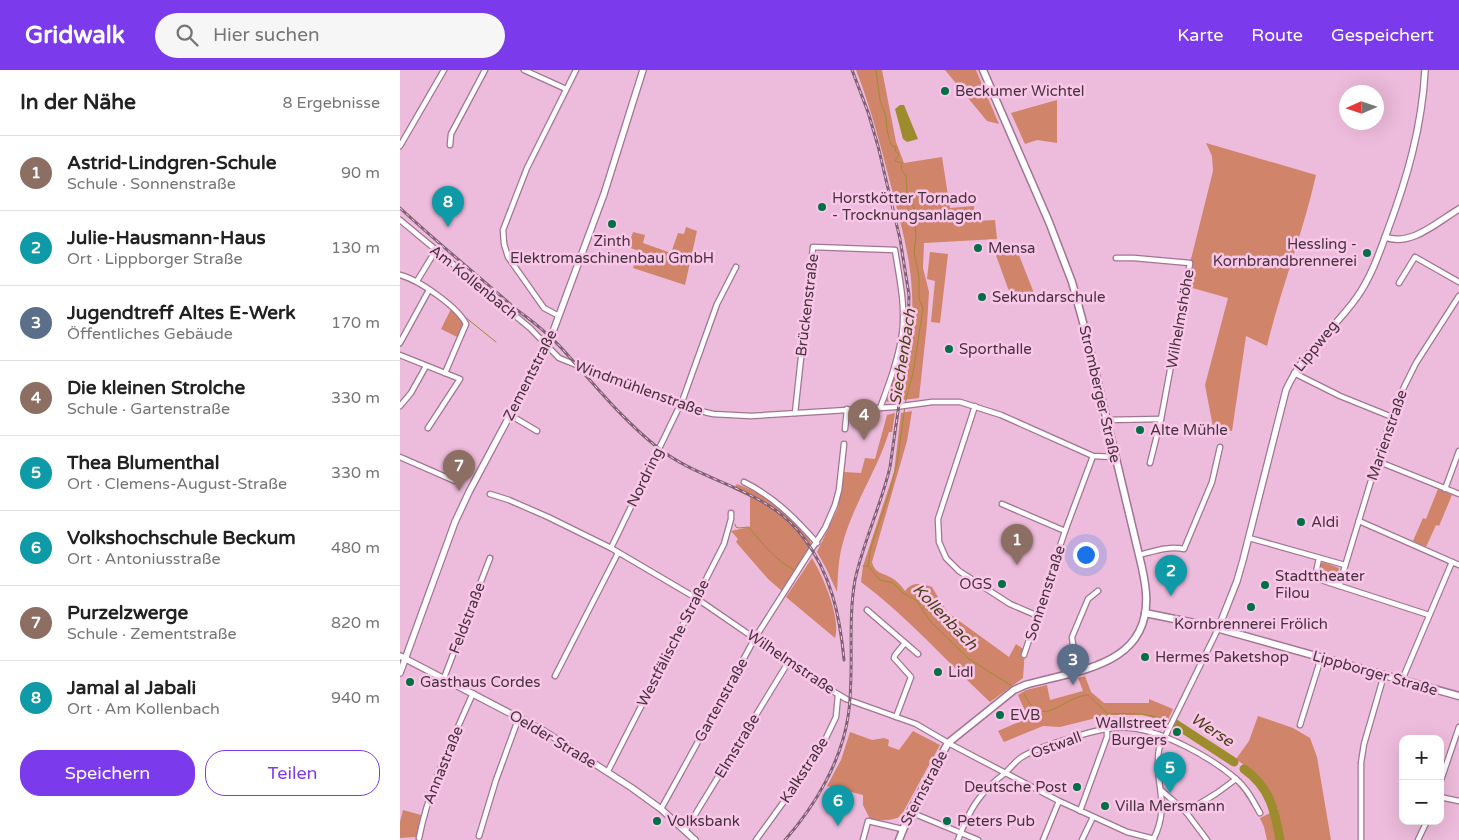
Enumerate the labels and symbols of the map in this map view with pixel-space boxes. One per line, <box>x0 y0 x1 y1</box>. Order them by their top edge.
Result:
place label: Beckumer Wichtel <box>955 82 1085 100</box>
marker: Beckumer Wichtel <box>939 85 951 97</box>
north arrow <box>1339 85 1384 130</box>
pin: 8 <box>432 186 464 227</box>
place label: Horstkötter Tornado - Trocknungsanlagen <box>832 189 982 224</box>
marker: Horstkötter Tornado - Trocknungsanlagen <box>816 201 828 213</box>
marker: Zinth Elektromaschinenbau GmbH <box>606 218 618 230</box>
place label: Zinth Elektromaschinenbau GmbH <box>510 232 714 267</box>
place label: Hessling - Kornbrandbrennerei <box>1213 235 1357 270</box>
place label: Mensa <box>988 239 1036 257</box>
street label: Am Kollenbach <box>426 241 522 323</box>
marker: Mensa <box>972 242 984 254</box>
marker: Hessling - Kornbrandbrennerei <box>1361 247 1373 259</box>
street label: Brückenstraße <box>792 253 822 357</box>
street label: Wilhelmshöhe <box>1162 268 1198 370</box>
place label: Sekundarschule <box>992 288 1105 306</box>
marker: Sekundarschule <box>976 291 988 303</box>
water label: Siechenbach <box>886 306 921 407</box>
street label: Lippweg <box>1290 317 1342 375</box>
street label: Stromberger Straße <box>1075 323 1125 465</box>
street label: Zementstraße <box>499 327 561 423</box>
place label: Sporthalle <box>959 340 1032 358</box>
marker: Sporthalle <box>943 343 955 355</box>
street label: Windmühlenstraße <box>572 356 706 420</box>
street label: Marienstraße <box>1363 387 1411 483</box>
pin: 4 <box>848 399 880 440</box>
place label: Alte Mühle <box>1150 421 1228 439</box>
marker: Alte Mühle <box>1134 424 1146 436</box>
street label: Nordring <box>623 444 667 510</box>
pin: 7 <box>443 450 475 491</box>
place label: Aldi <box>1311 513 1339 531</box>
marker: Aldi <box>1295 516 1307 528</box>
pin: 1 <box>1001 524 1033 565</box>
your location <box>1073 542 1099 568</box>
street label: Sonnenstraße <box>1021 543 1069 643</box>
pin: 2 <box>1155 555 1187 596</box>
place label: Stadttheater Filou <box>1275 567 1365 602</box>
place label: OGS <box>959 575 992 593</box>
street label: Westfälische Straße <box>633 576 713 710</box>
marker: OGS <box>996 578 1008 590</box>
marker: Stadttheater Filou <box>1259 579 1271 591</box>
street label: Feldstraße <box>445 580 489 656</box>
water label: Kollenbach <box>908 580 982 655</box>
marker: Kornbrennerei Frölich <box>1245 601 1257 613</box>
place label: Kornbrennerei Frölich <box>1174 615 1328 633</box>
street label: Wilhelmstraße <box>744 626 838 698</box>
pin: 3 <box>1057 644 1089 685</box>
street label: Lippborger Straße <box>1310 647 1440 699</box>
place label: Hermes Paketshop <box>1155 648 1289 666</box>
marker: Hermes Paketshop <box>1139 651 1151 663</box>
street label: Gartenstraße <box>690 655 752 745</box>
place label: Lidl <box>948 663 974 681</box>
marker: Lidl <box>932 666 944 678</box>
place label: Gasthaus Cordes <box>420 673 540 691</box>
marker: Gasthaus Cordes <box>404 676 416 688</box>
street label: Oelder Straße <box>506 706 600 772</box>
place label: EVB <box>1010 706 1040 724</box>
marker: EVB <box>994 709 1006 721</box>
water label: Werse <box>1187 709 1238 752</box>
street label: Elmstraße <box>711 711 763 781</box>
place label: Wallstreet Burgers <box>1095 714 1167 749</box>
street label: Annastraße <box>419 723 467 807</box>
marker: Wallstreet Burgers <box>1171 726 1183 738</box>
street label: Ostwall <box>1028 728 1084 762</box>
street label: Kalkstraße <box>776 734 832 806</box>
street label: Sternstraße <box>897 747 951 829</box>
pin: 5 <box>1154 752 1186 793</box>
place label: Deutsche Post <box>964 778 1067 796</box>
marker: Deutsche Post <box>1071 781 1083 793</box>
pin: 6 <box>822 785 854 826</box>
place label: Villa Mersmann <box>1115 797 1225 815</box>
marker: Villa Mersmann <box>1099 800 1111 812</box>
place label: Volksbank <box>667 812 740 830</box>
place label: Peters Pub <box>957 812 1035 830</box>
marker: Volksbank <box>651 815 663 827</box>
marker: Peters Pub <box>941 815 953 827</box>

